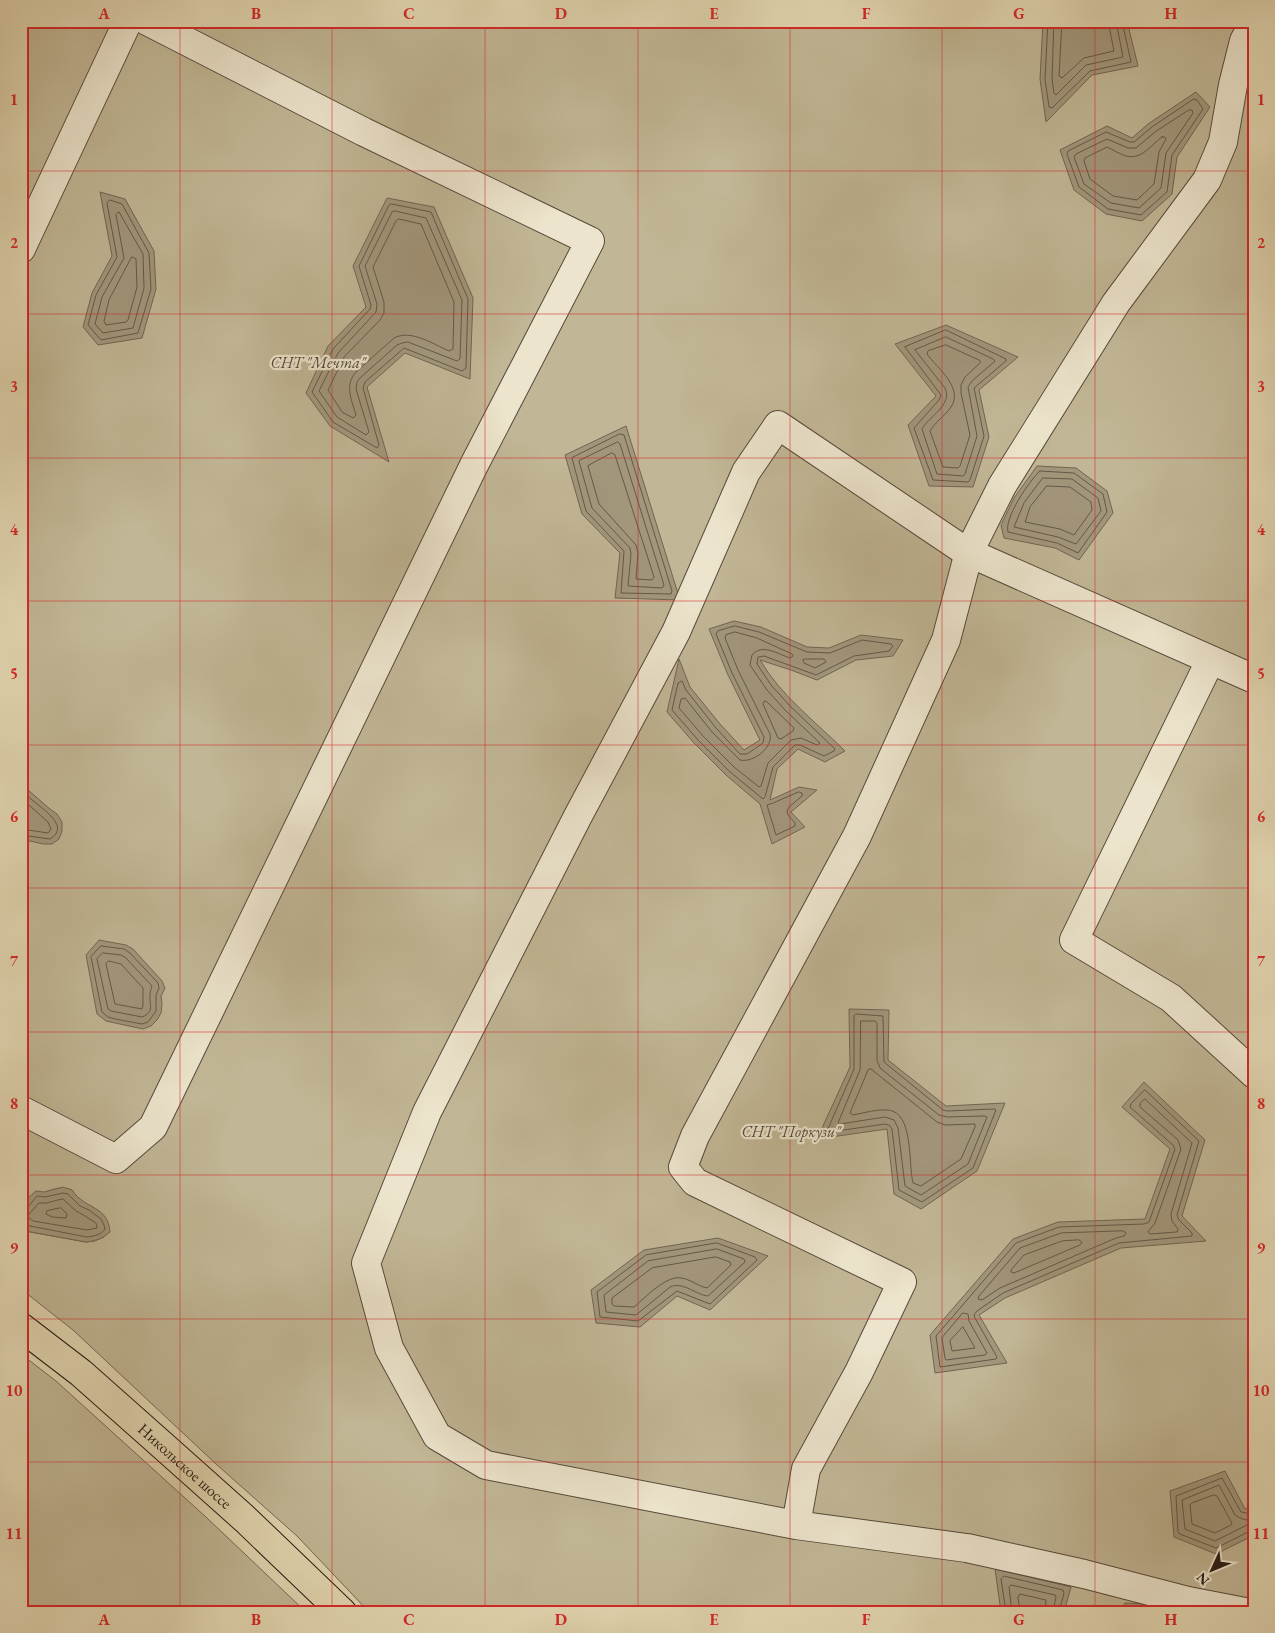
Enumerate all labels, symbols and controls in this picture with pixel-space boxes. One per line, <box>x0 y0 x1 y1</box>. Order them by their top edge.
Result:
text: A <box>97 3 110 24</box>
text: B <box>251 3 261 24</box>
text: C <box>403 3 415 24</box>
text: D <box>555 3 567 24</box>
text: E <box>709 3 719 24</box>
text: F <box>862 3 871 24</box>
text: G <box>1013 3 1025 24</box>
text: H <box>1165 3 1178 24</box>
text: 1 <box>10 89 18 110</box>
text: 1 <box>1257 89 1265 110</box>
text: 2 <box>10 232 19 253</box>
text: 2 <box>1257 232 1266 253</box>
park label: СНТ "Мечта" <box>271 352 367 373</box>
text: 3 <box>10 376 18 397</box>
text: 3 <box>1257 376 1265 397</box>
text: 4 <box>10 519 19 540</box>
text: 4 <box>1257 519 1266 540</box>
text: 5 <box>10 663 18 684</box>
text: 5 <box>1257 663 1265 684</box>
text: 6 <box>10 806 19 827</box>
text: 6 <box>1257 806 1266 827</box>
text: 7 <box>10 950 19 971</box>
text: 7 <box>1257 950 1266 971</box>
text: 8 <box>10 1093 18 1114</box>
text: 8 <box>1257 1093 1265 1114</box>
park label: СНТ "Поркузи" <box>742 1121 842 1142</box>
text: 9 <box>10 1237 19 1258</box>
text: 9 <box>1257 1237 1266 1258</box>
text: 10 <box>6 1380 23 1401</box>
text: 10 <box>1253 1380 1270 1401</box>
street label: Никольское шоссе <box>134 1418 237 1513</box>
text: 11 <box>6 1523 22 1544</box>
text: 11 <box>1253 1523 1269 1544</box>
north arrow <box>1188 1546 1238 1596</box>
text: N <box>1192 1568 1213 1589</box>
text: A <box>97 1609 110 1630</box>
text: B <box>251 1609 261 1630</box>
text: C <box>403 1609 415 1630</box>
text: D <box>555 1609 567 1630</box>
text: E <box>709 1609 719 1630</box>
text: F <box>862 1609 871 1630</box>
text: G <box>1013 1609 1025 1630</box>
text: H <box>1165 1609 1178 1630</box>

